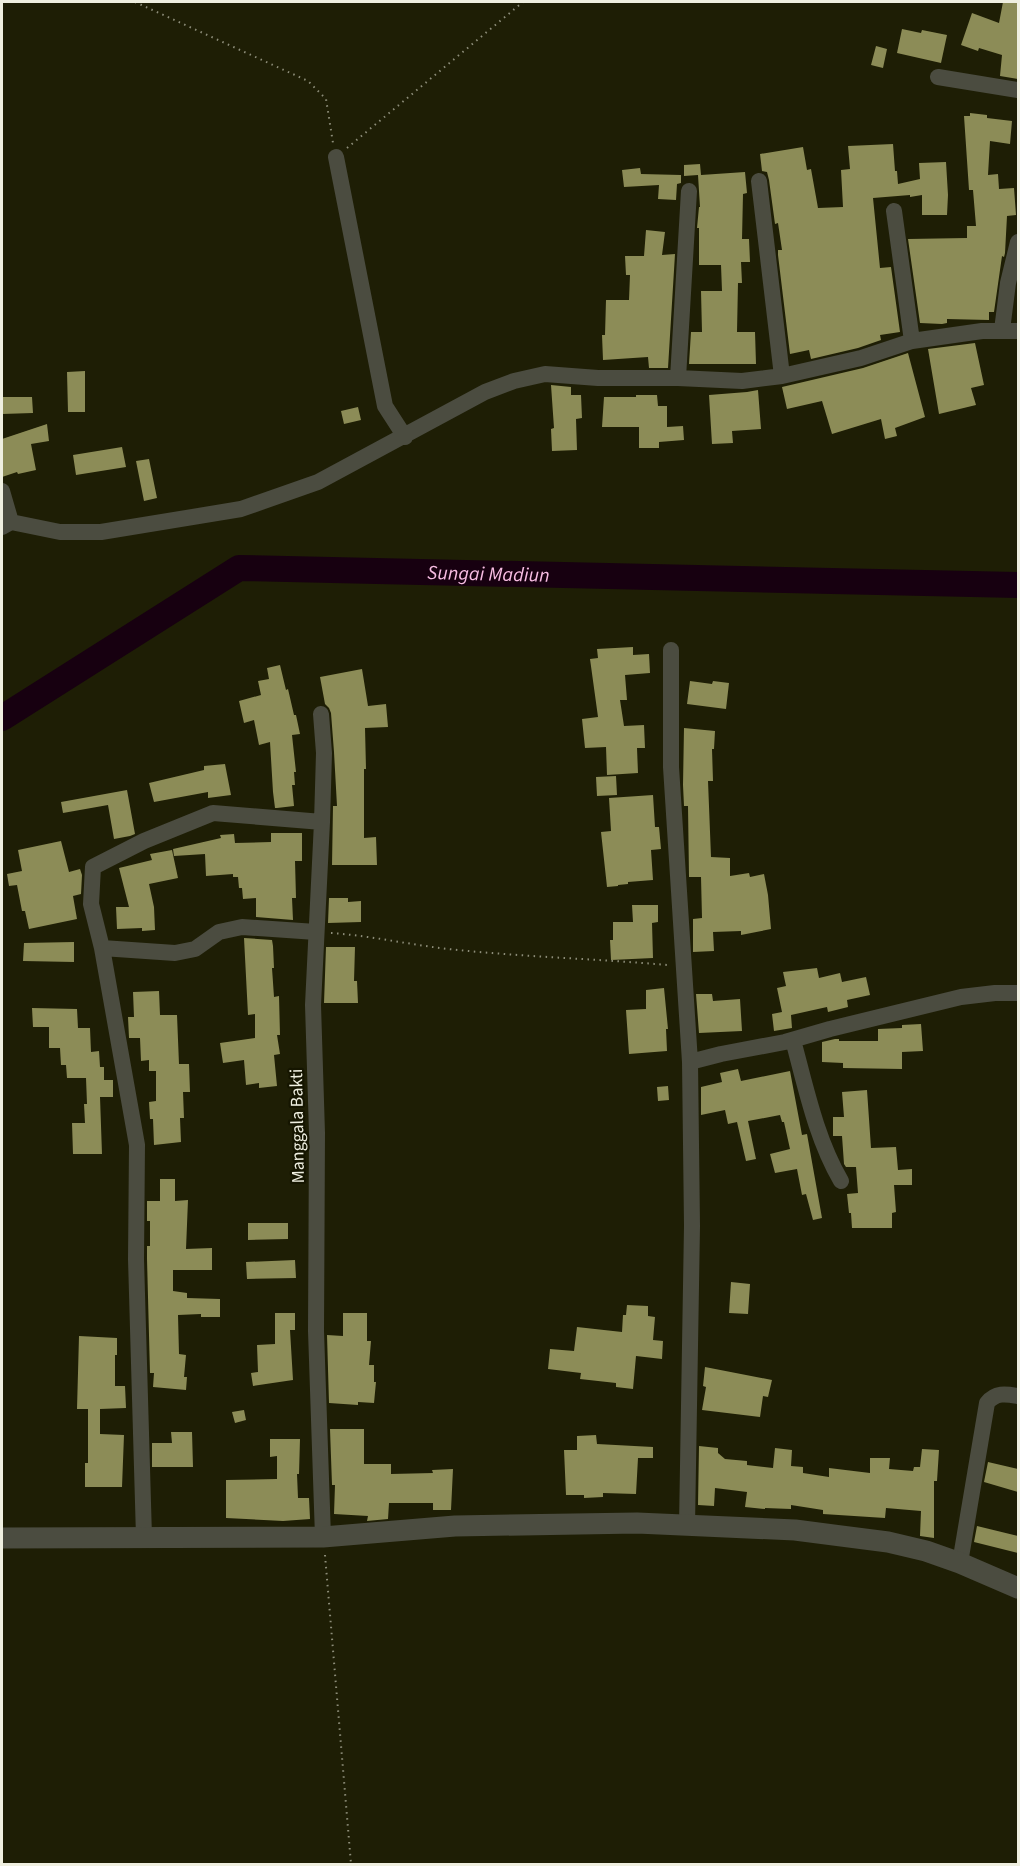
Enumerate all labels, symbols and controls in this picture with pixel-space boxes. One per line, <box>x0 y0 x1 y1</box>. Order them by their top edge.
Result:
water label: Sungai Madiun <box>427 559 550 590</box>
street label: Manggala Bakti <box>284 1068 311 1184</box>

